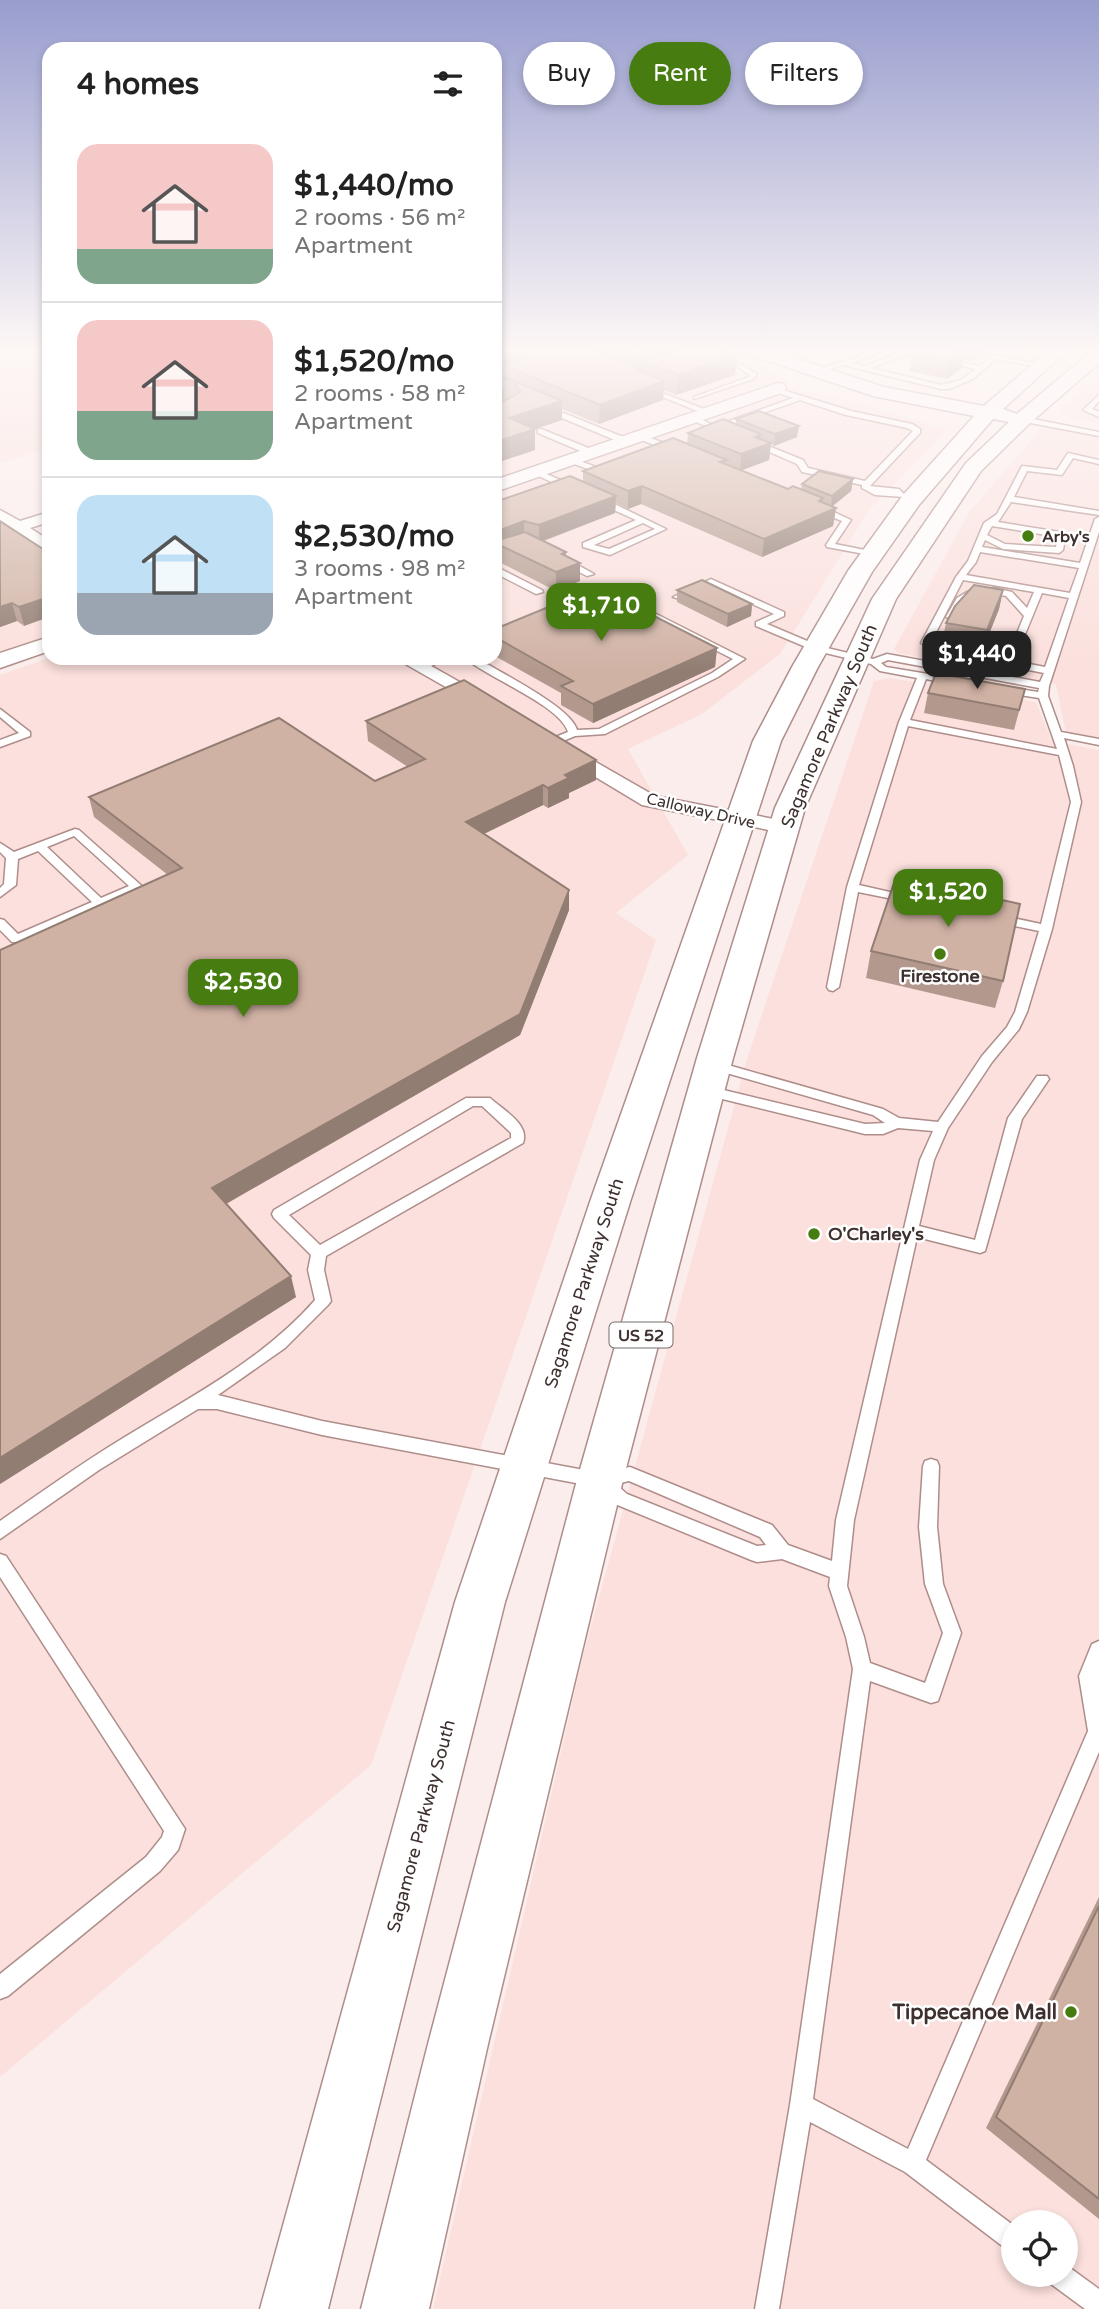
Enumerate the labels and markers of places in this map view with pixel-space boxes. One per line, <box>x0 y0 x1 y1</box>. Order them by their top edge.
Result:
place label: Arby's <box>1042 527 1090 547</box>
marker: Arby's <box>1020 528 1036 544</box>
pin: $1,710 <box>544 584 658 643</box>
pin: $1,440 <box>920 632 1034 691</box>
pin: $1,520 <box>891 870 1005 929</box>
marker: Firestone <box>932 946 948 962</box>
pin: $2,530 <box>186 960 300 1019</box>
place label: Firestone <box>900 965 980 987</box>
place label: O'Charley's <box>828 1223 924 1245</box>
marker: O'Charley's <box>806 1226 822 1242</box>
place label: Tippecanoe Mall <box>891 2000 1057 2025</box>
marker: Tippecanoe Mall <box>1063 2004 1079 2020</box>

